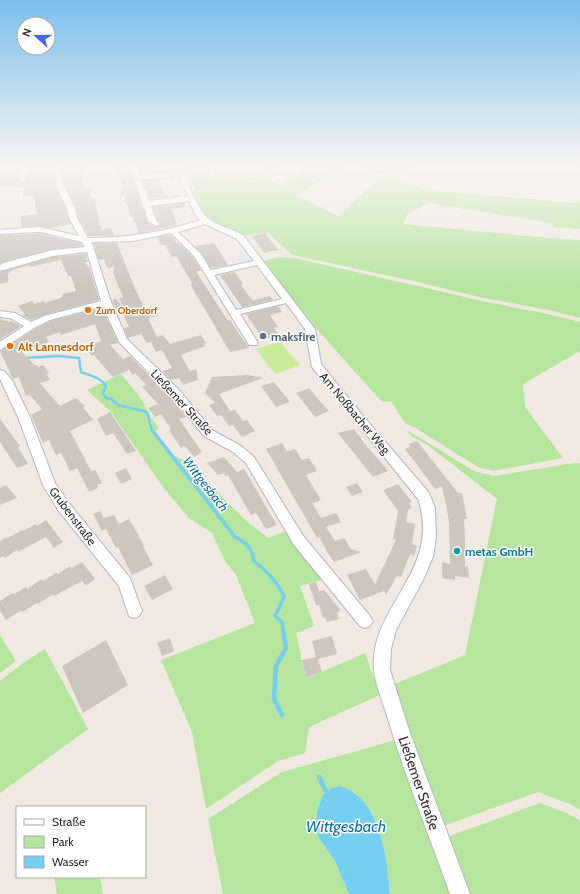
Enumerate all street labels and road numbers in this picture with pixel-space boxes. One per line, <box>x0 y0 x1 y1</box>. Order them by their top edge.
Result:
street label: Ließemer Straße <box>148 366 216 438</box>
street label: Am Noßbacher Weg <box>316 369 394 458</box>
street label: Grubenstraße <box>46 484 100 548</box>
street label: Ließemer Straße <box>394 734 444 832</box>

